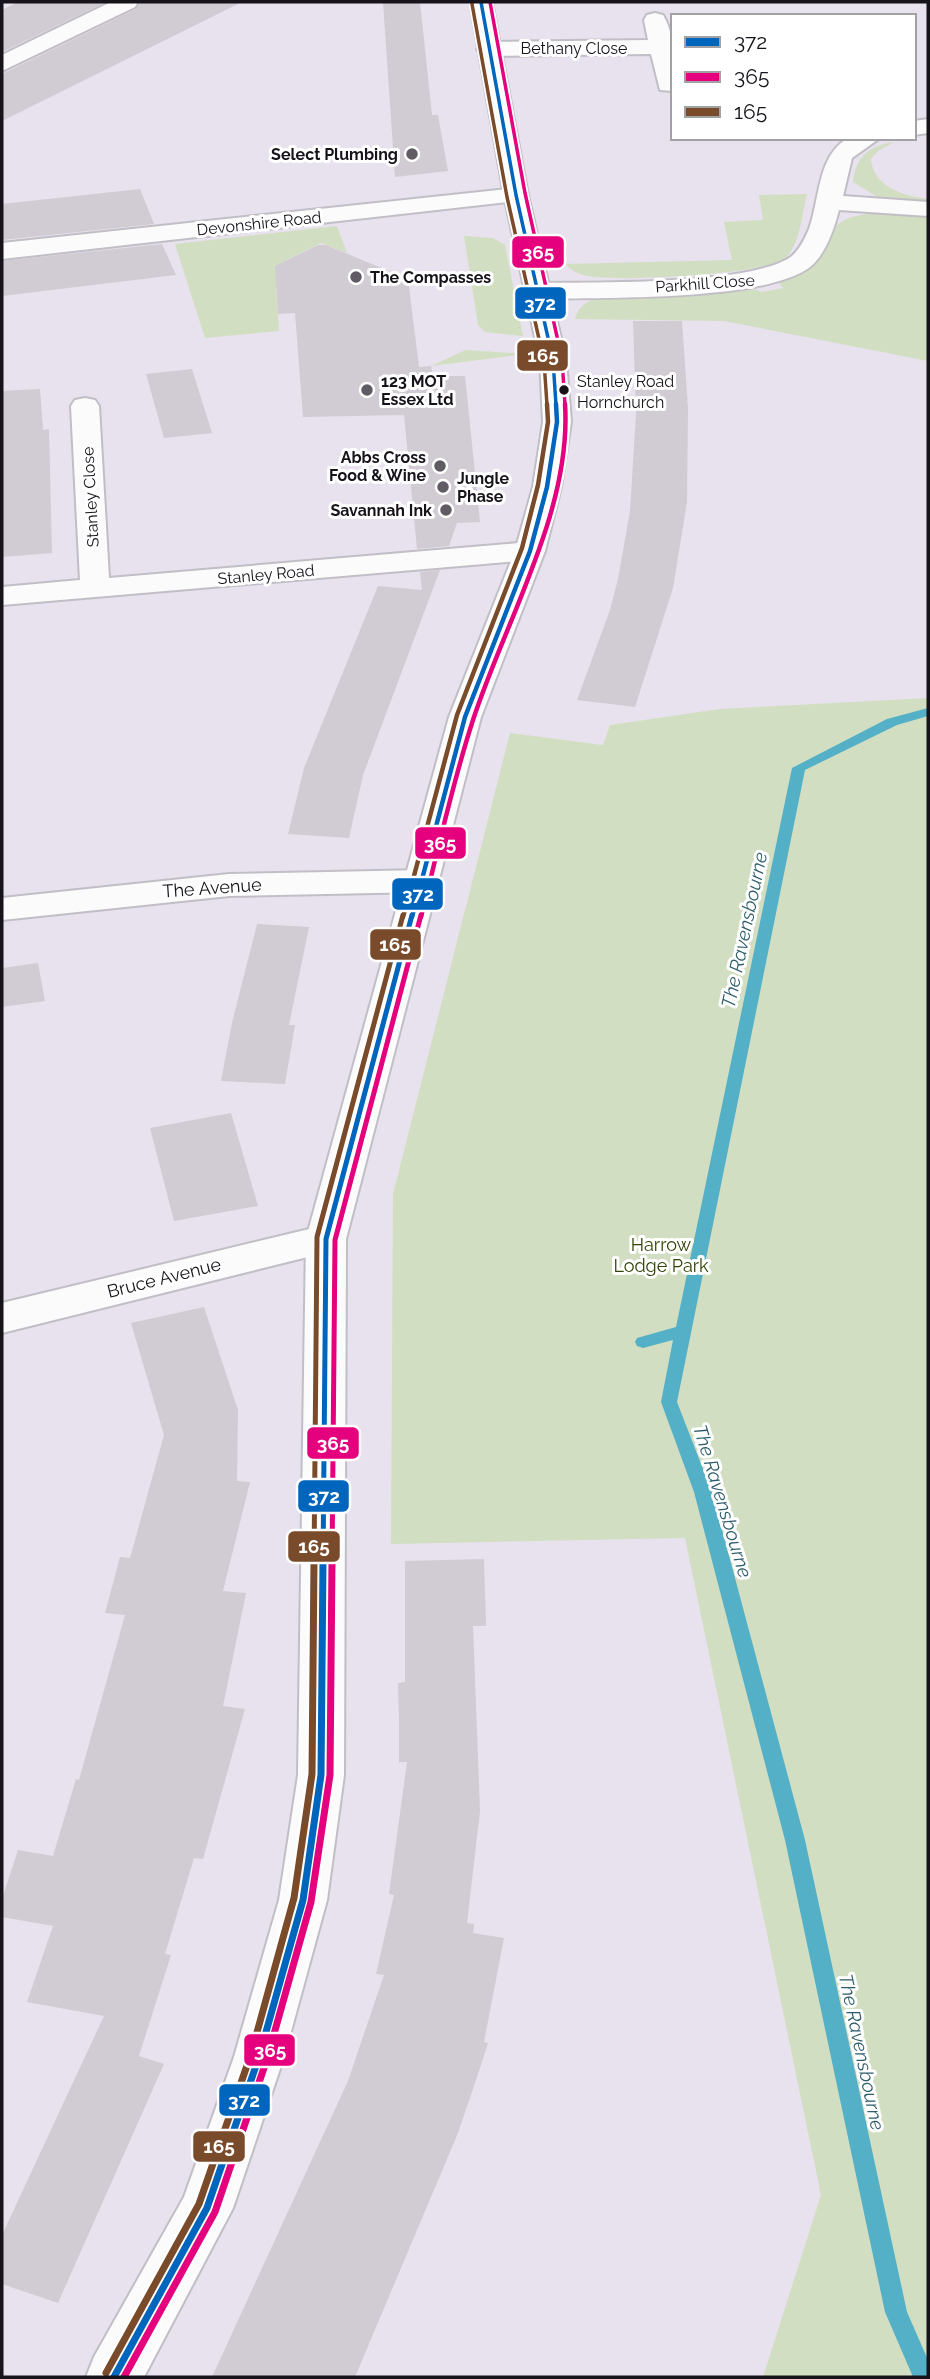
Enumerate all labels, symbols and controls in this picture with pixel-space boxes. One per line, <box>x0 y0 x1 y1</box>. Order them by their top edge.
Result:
legend <box>671 14 916 140</box>
text: 372 <box>734 29 767 54</box>
street label: Bethany Close <box>521 39 627 58</box>
text: 365 <box>734 64 769 89</box>
text: 165 <box>734 99 767 124</box>
place label: Select Plumbing <box>271 145 398 164</box>
marker: Select Plumbing <box>404 146 420 162</box>
street label: Devonshire Road <box>196 207 322 240</box>
line badge: 365 <box>511 235 565 269</box>
text: 365 <box>522 241 554 263</box>
place label: The Compasses <box>370 268 491 287</box>
marker: The Compasses <box>348 269 364 285</box>
street label: Parkhill Close <box>655 271 755 296</box>
line badge: 372 <box>514 286 567 320</box>
text: 372 <box>524 292 556 314</box>
line badge: 165 <box>516 339 569 372</box>
text: 165 <box>527 344 559 366</box>
place label: 123 MOT Essex Ltd <box>381 372 453 409</box>
place label: Stanley Road Hornchurch <box>577 372 674 412</box>
marker: 123 MOT Essex Ltd <box>359 382 375 398</box>
marker: Stanley Road Hornchurch <box>557 383 571 397</box>
street label: Stanley Close <box>78 446 103 548</box>
place label: Abbs Cross Food & Wine <box>329 448 426 485</box>
marker: Abbs Cross Food & Wine <box>432 458 448 474</box>
place label: Jungle Phase <box>457 469 510 506</box>
marker: Jungle Phase <box>435 479 451 495</box>
place label: Savannah Ink <box>330 501 432 520</box>
marker: Savannah Ink <box>438 502 454 518</box>
street label: Stanley Road <box>217 561 315 588</box>
line badge: 365 <box>414 826 467 860</box>
text: 365 <box>424 832 456 854</box>
water label: The Ravensbourne <box>717 850 771 1010</box>
street label: The Avenue <box>162 874 263 901</box>
line badge: 372 <box>391 877 444 911</box>
text: 372 <box>402 883 434 905</box>
line badge: 165 <box>369 928 422 961</box>
text: 165 <box>379 933 411 955</box>
park label: Harrow Lodge Park <box>613 1234 709 1276</box>
street label: Bruce Avenue <box>105 1253 223 1302</box>
water label: The Ravensbourne <box>689 1422 757 1580</box>
line badge: 365 <box>306 1426 360 1460</box>
text: 365 <box>317 1432 349 1454</box>
line badge: 372 <box>297 1479 350 1513</box>
text: 372 <box>308 1485 340 1507</box>
line badge: 165 <box>287 1530 341 1563</box>
text: 165 <box>298 1535 330 1557</box>
water label: The Ravensbourne <box>835 1972 889 2132</box>
line badge: 365 <box>243 2033 296 2067</box>
text: 365 <box>254 2039 286 2061</box>
line badge: 372 <box>218 2083 271 2117</box>
text: 372 <box>228 2089 260 2111</box>
line badge: 165 <box>192 2130 246 2163</box>
text: 165 <box>203 2135 235 2157</box>

